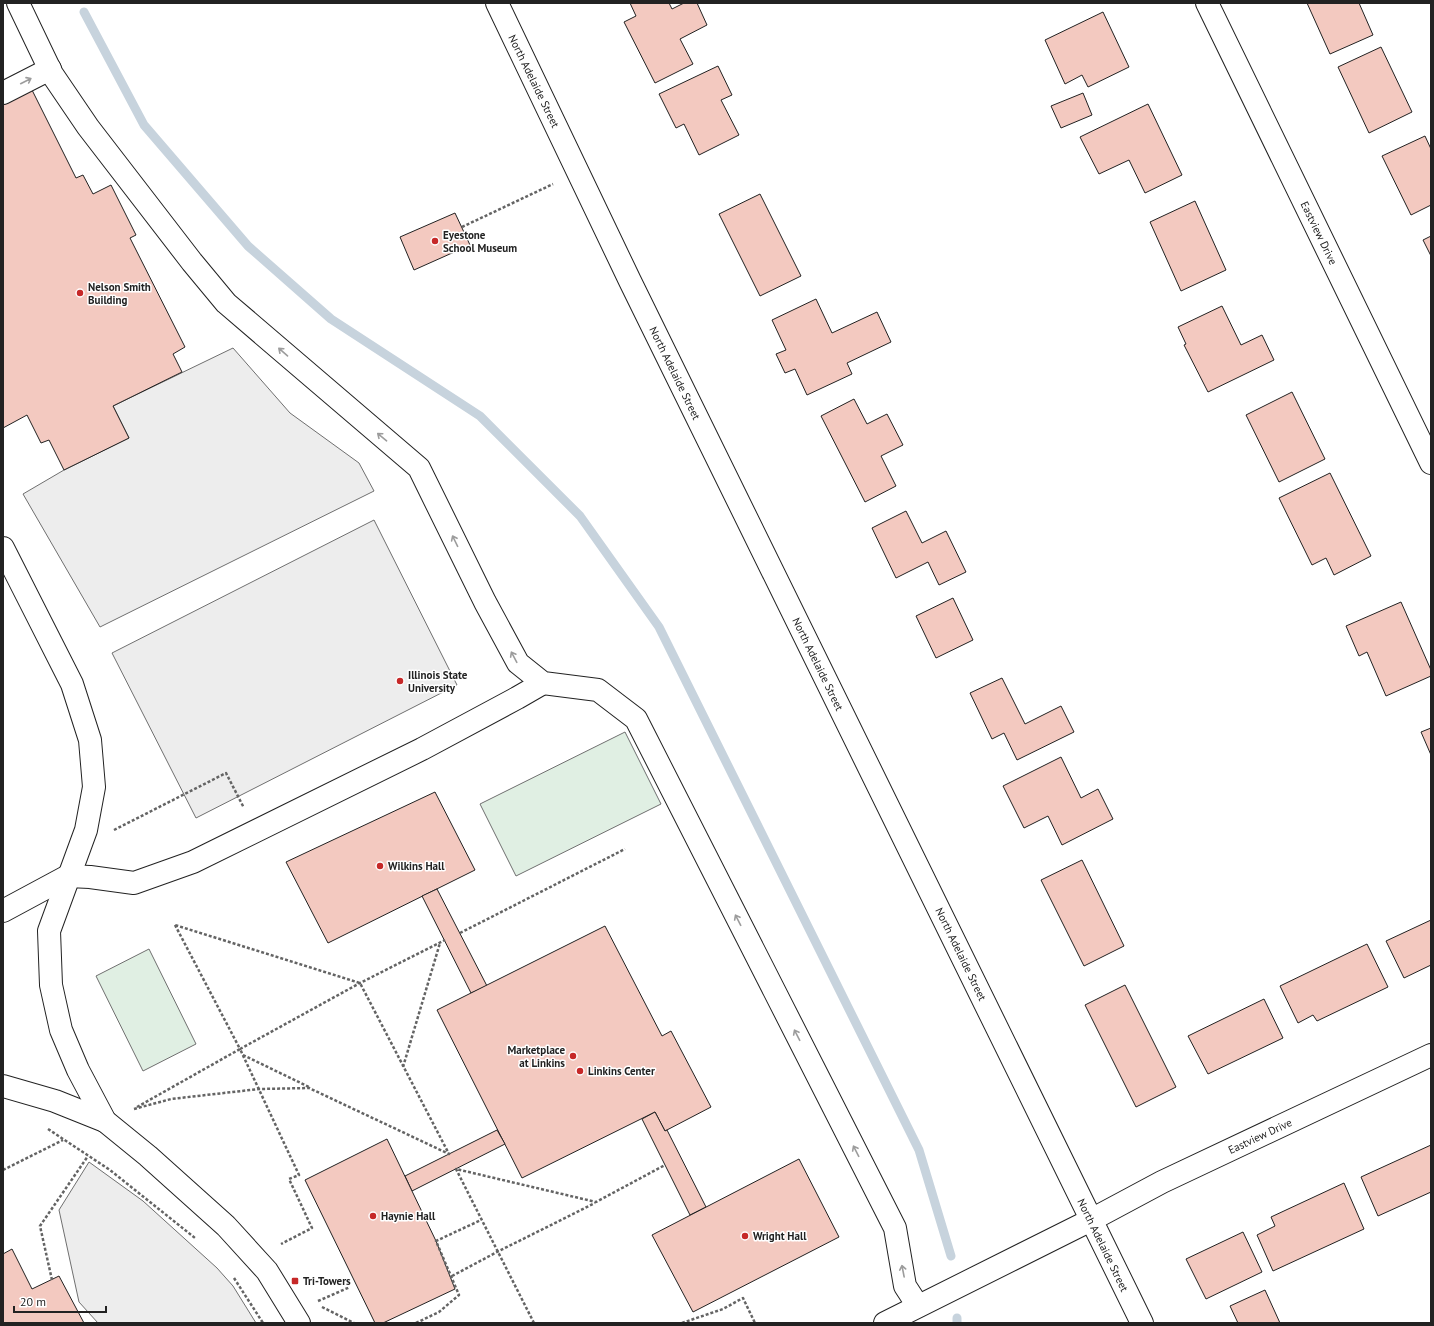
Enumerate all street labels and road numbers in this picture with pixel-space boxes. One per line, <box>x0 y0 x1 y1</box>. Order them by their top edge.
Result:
street label: North Adelaide Street <box>505 32 563 130</box>
street label: Eastview Drive <box>1298 199 1341 267</box>
street label: North Adelaide Street <box>646 324 704 422</box>
street label: North Adelaide Street <box>789 615 847 713</box>
street label: North Adelaide Street <box>932 905 990 1003</box>
street label: Eastview Drive <box>1226 1115 1295 1157</box>
street label: North Adelaide Street <box>1074 1196 1132 1294</box>

